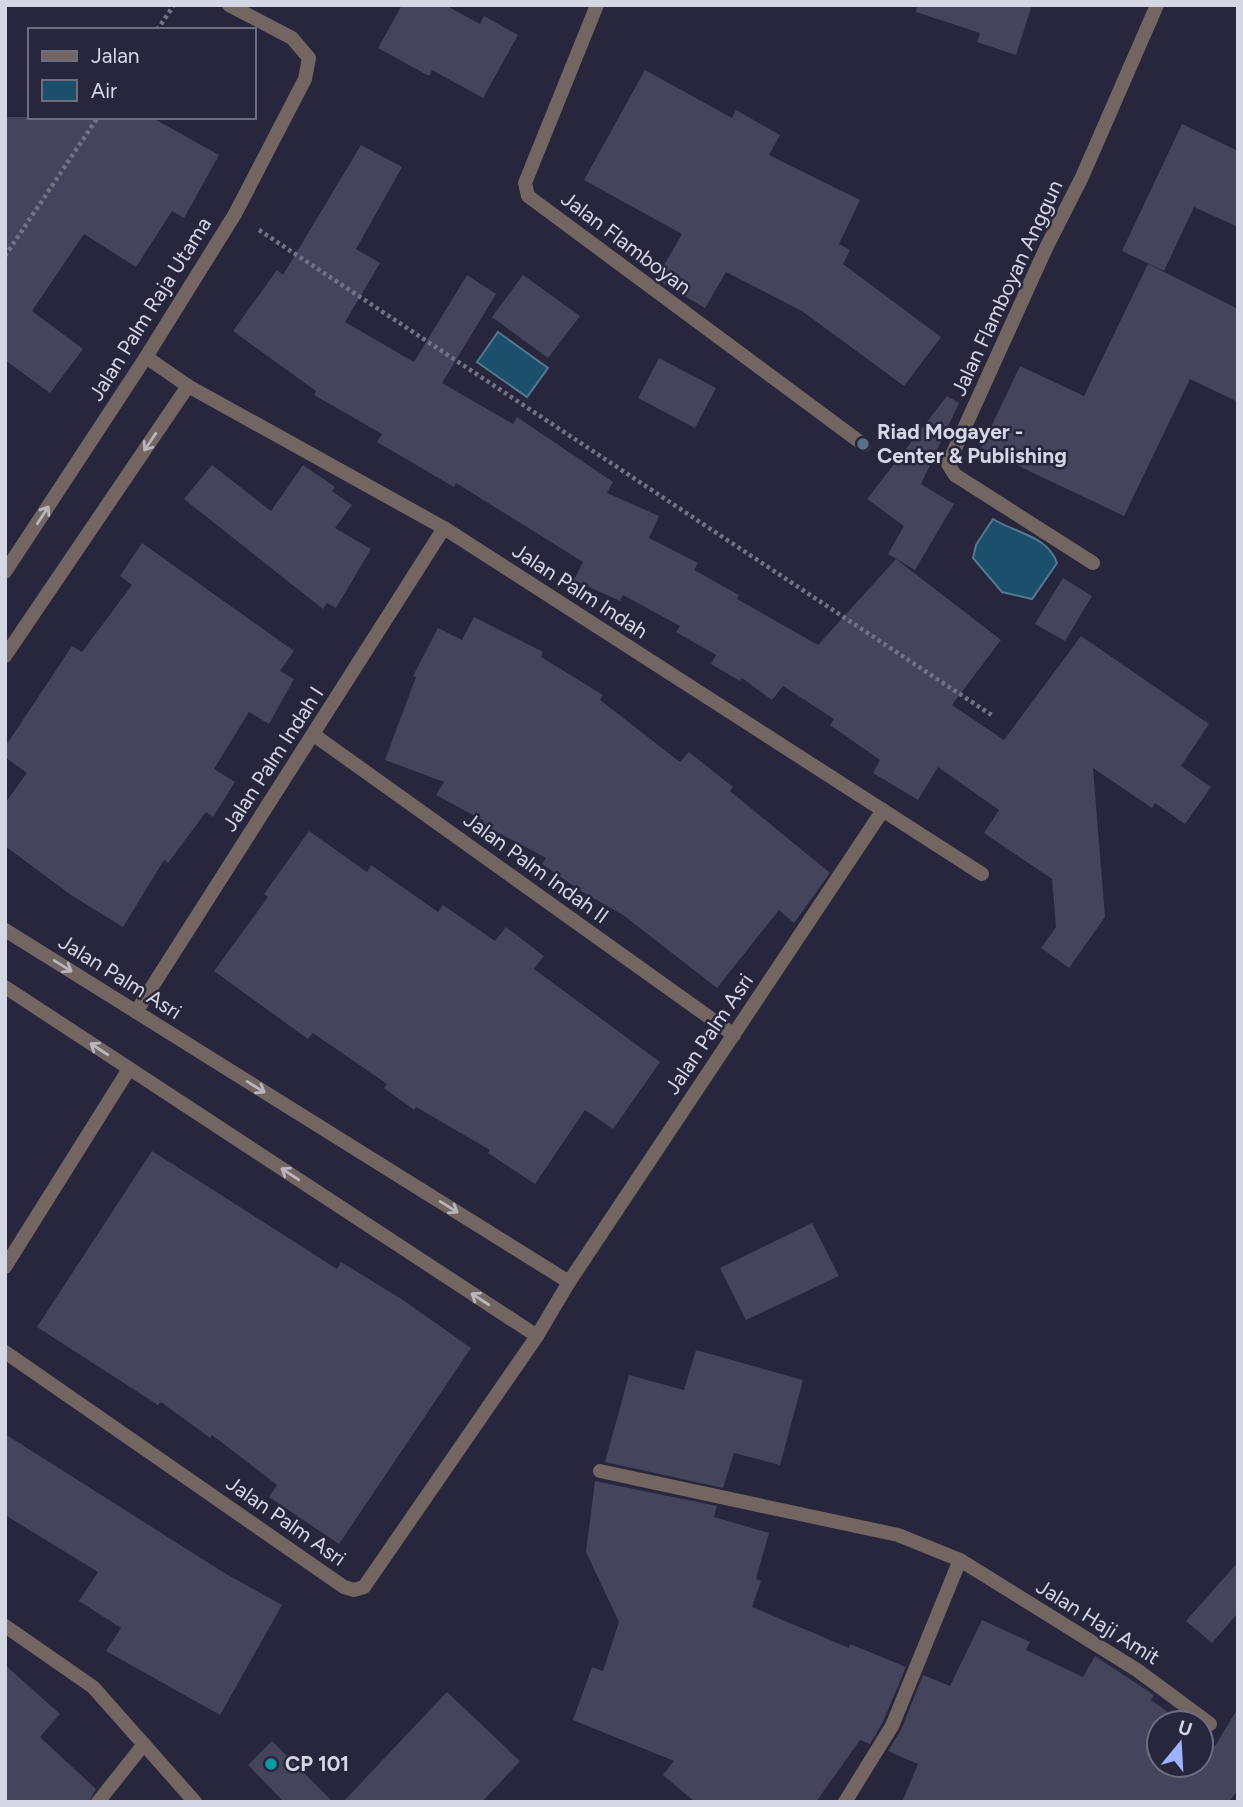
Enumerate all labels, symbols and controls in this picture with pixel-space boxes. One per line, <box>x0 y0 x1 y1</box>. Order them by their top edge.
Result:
legend <box>28 28 256 119</box>
text: Jalan <box>91 43 140 68</box>
text: Air <box>91 78 117 103</box>
street label: Jalan Flamboyan Anggun <box>946 176 1068 400</box>
street label: Jalan Flamboyan <box>557 186 696 299</box>
street label: Jalan Palm Raja Utama <box>83 212 216 405</box>
place label: Riad Mogayer - Center & Publishing <box>877 419 1067 468</box>
one-way arrow <box>143 432 157 452</box>
marker: Riad Mogayer - Center & Publishing <box>855 436 871 452</box>
one-way arrow <box>36 505 50 525</box>
street label: Jalan Palm Indah <box>508 538 653 644</box>
street label: Jalan Palm Indah I <box>217 682 329 836</box>
street label: Jalan Palm Indah II <box>459 807 614 928</box>
street label: Jalan Palm Asri <box>54 929 186 1024</box>
one-way arrow <box>53 959 72 974</box>
street label: Jalan Palm Asri <box>659 969 758 1099</box>
one-way arrow <box>90 1042 110 1056</box>
one-way arrow <box>246 1079 265 1094</box>
one-way arrow <box>280 1167 300 1181</box>
one-way arrow <box>439 1200 458 1215</box>
one-way arrow <box>471 1291 490 1306</box>
street label: Jalan Palm Asri <box>222 1470 351 1571</box>
street label: Jalan Haji Amit <box>1032 1574 1165 1670</box>
north arrow <box>1145 1709 1215 1779</box>
text: U <box>1175 1715 1195 1741</box>
place label: CP 101 <box>285 1751 349 1776</box>
marker: CP 101 <box>263 1756 279 1772</box>

